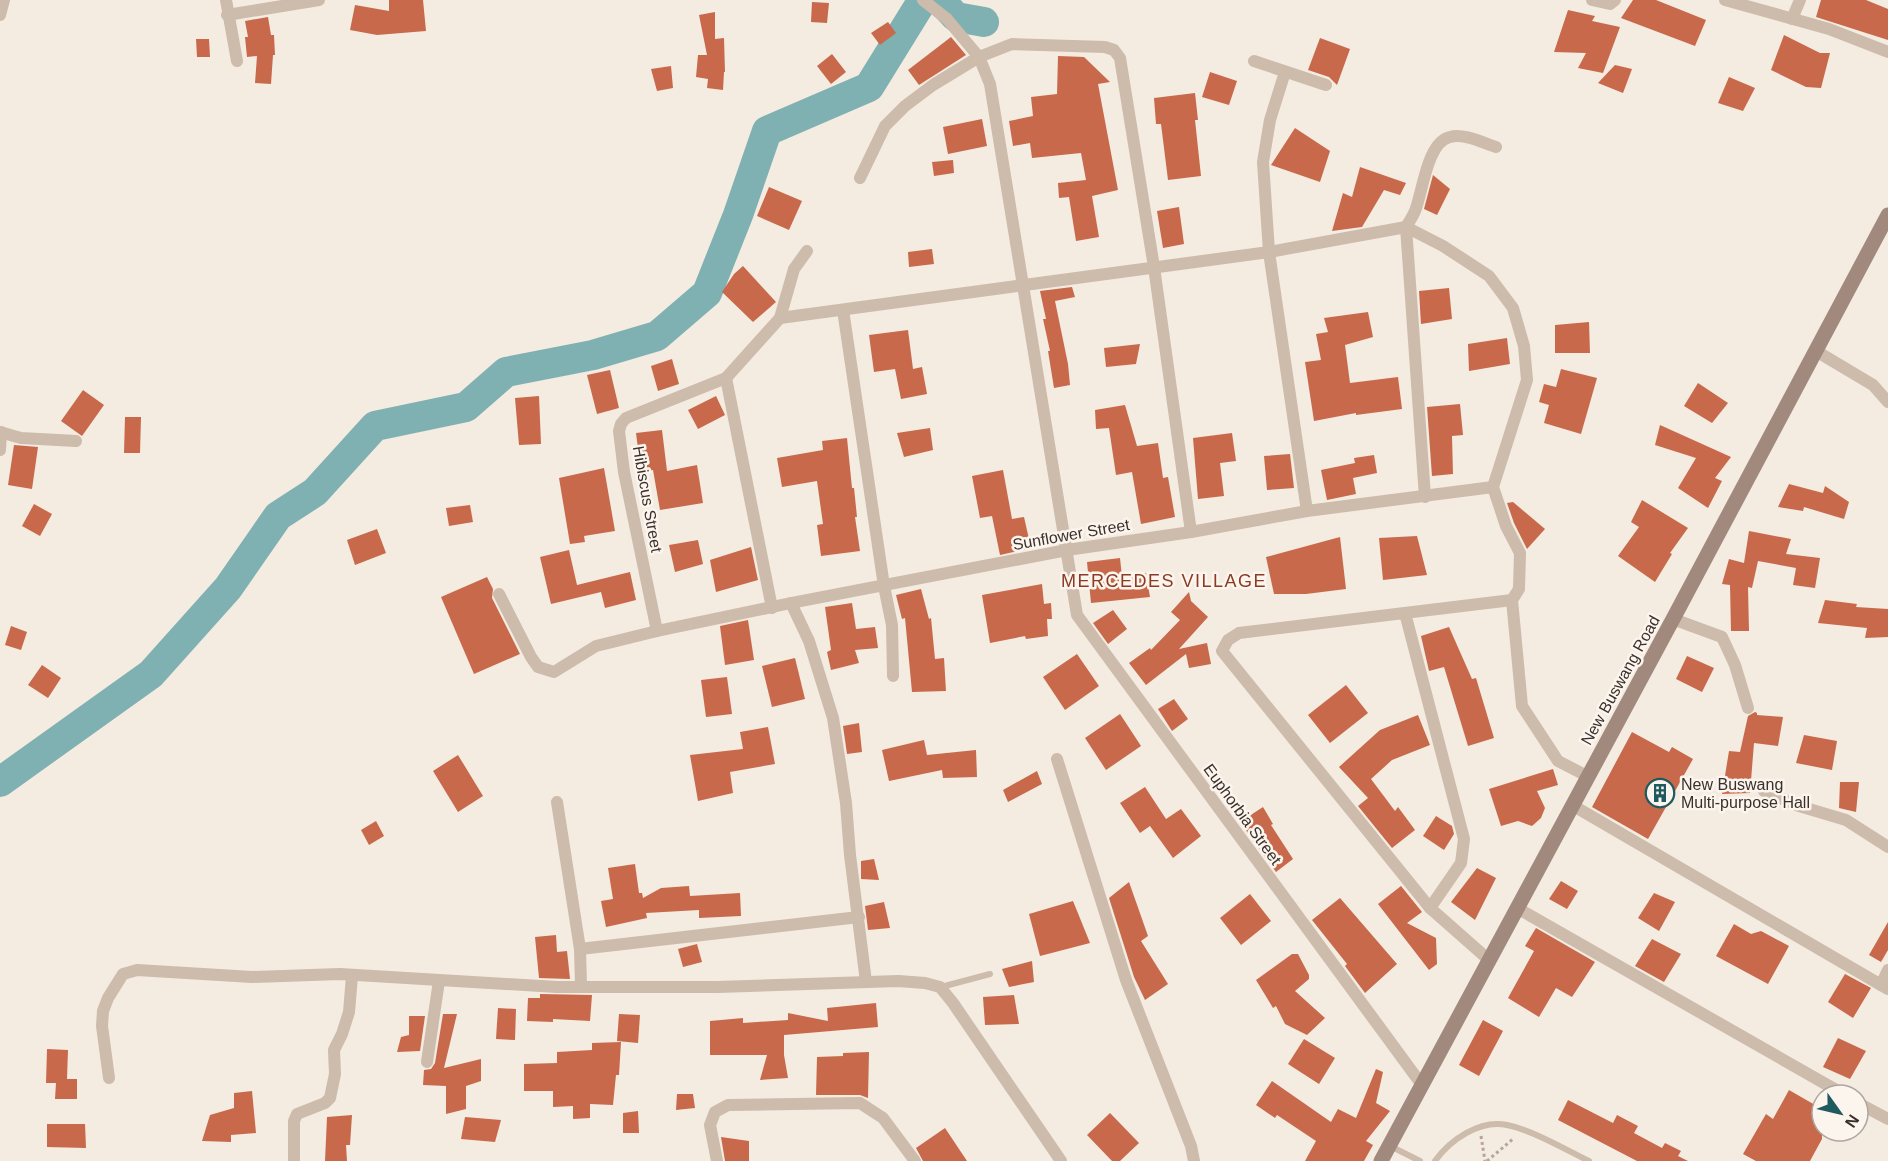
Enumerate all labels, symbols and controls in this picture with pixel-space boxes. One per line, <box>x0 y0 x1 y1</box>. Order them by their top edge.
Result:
street label: Hibiscus Street <box>630 445 665 554</box>
street label: Sunflower Street <box>1011 516 1131 553</box>
district label: MERCEDES VILLAGE <box>1061 571 1267 591</box>
street label: New Buswang Road <box>1578 613 1663 748</box>
street label: Euphorbia Street <box>1200 761 1285 868</box>
place label: New Buswang Multi-purpose Hall <box>1681 776 1810 811</box>
building icon: New Buswang Multi-purpose Hall <box>1644 777 1676 809</box>
north arrow <box>1810 1083 1870 1143</box>
text: N <box>1842 1112 1862 1131</box>

